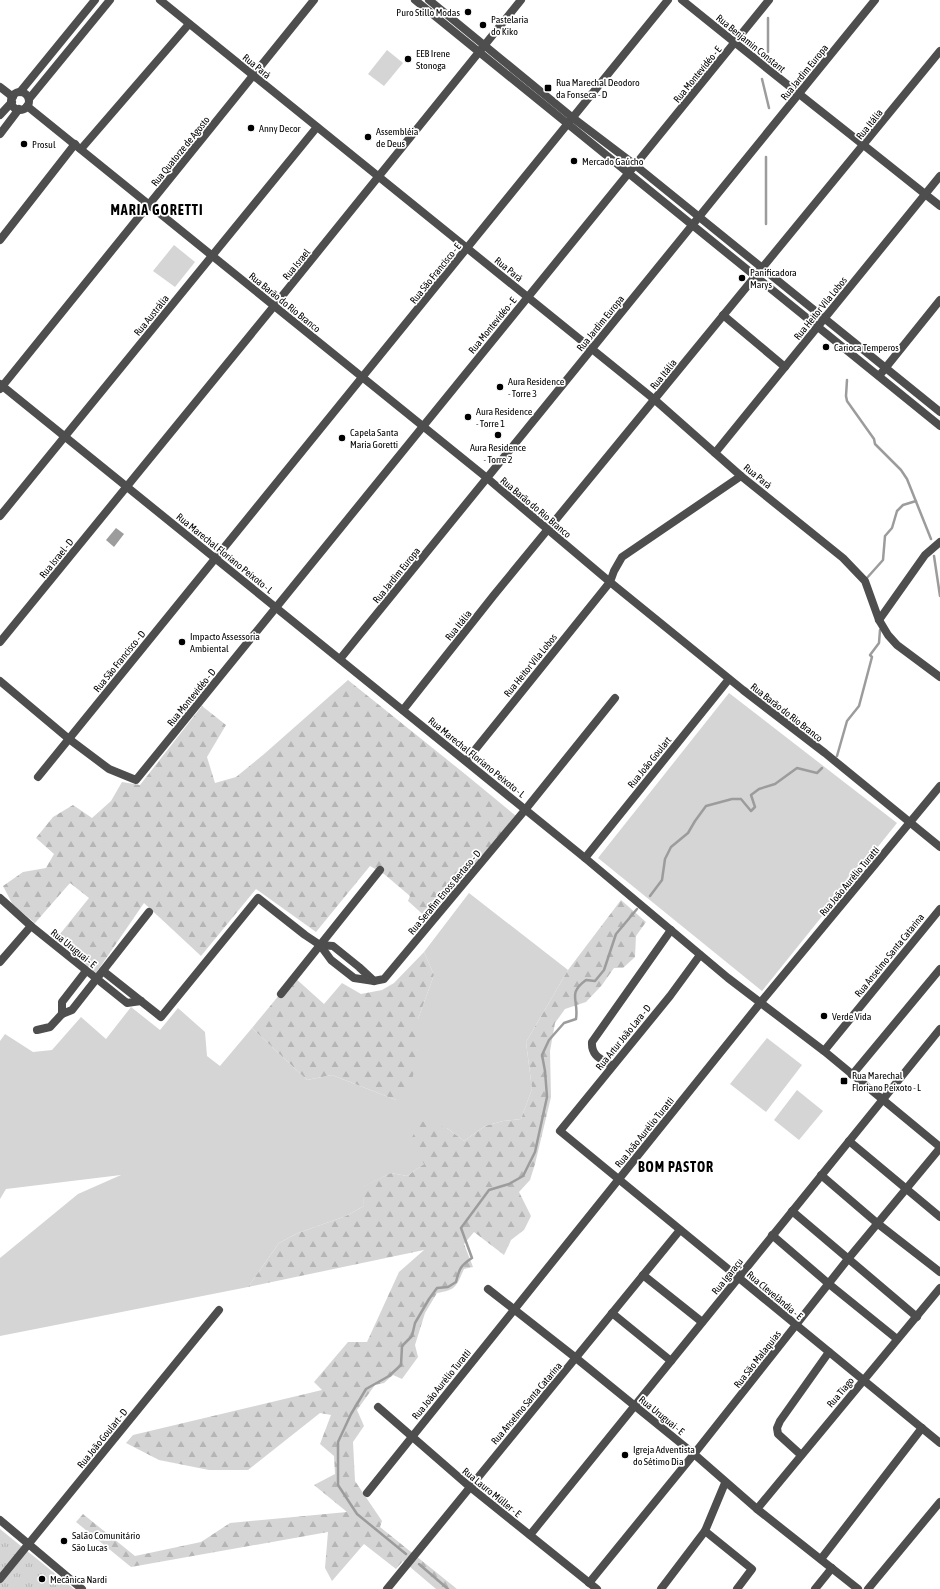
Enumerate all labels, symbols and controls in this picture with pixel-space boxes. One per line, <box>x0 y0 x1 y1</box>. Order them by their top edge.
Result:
place label: Puro Stillo Modas <box>396 7 460 18</box>
marker: Puro Stillo Modas <box>463 7 473 17</box>
street label: Rua Benjamin Constant <box>714 12 787 75</box>
place label: Pastelaria do Kiko <box>491 14 529 37</box>
marker: Pastelaria do Kiko <box>478 20 488 30</box>
street label: Rua Jardim Europa <box>779 42 830 102</box>
street label: Rua Montevidéo - E <box>671 43 724 105</box>
place label: EEB Irene Stonoga <box>416 48 451 71</box>
street label: Rua Pará <box>241 52 273 81</box>
marker: EEB Irene Stonoga <box>403 54 413 64</box>
place label: Rua Marechal Deodoro da Fonseca - D <box>556 77 640 100</box>
marker: Rua Marechal Deodoro da Fonseca - D <box>543 83 553 93</box>
street label: Rua Itália <box>854 107 885 142</box>
street label: Rua Quatorze de Agosto <box>149 114 212 188</box>
marker: Anny Decor <box>246 123 256 133</box>
place label: Anny Decor <box>259 123 302 134</box>
place label: Assembléia de Deus <box>376 126 419 149</box>
marker: Assembléia de Deus <box>363 132 373 142</box>
marker: Prosul <box>19 139 29 149</box>
place label: Prosul <box>32 139 56 150</box>
marker: Mercado Gaúcho <box>569 156 579 166</box>
place label: Mercado Gaúcho <box>582 156 644 167</box>
district label: MARIA GORETTI <box>110 202 204 218</box>
street label: Rua São Francisco - E <box>408 240 464 306</box>
street label: Rua Israel <box>281 246 312 282</box>
street label: Rua Pará <box>493 255 525 284</box>
place label: Panificadora Marys <box>750 267 797 290</box>
street label: Rua Barão do Rio Branco <box>247 270 323 335</box>
marker: Panificadora Marys <box>737 273 747 283</box>
street label: Rua Heitor Vila Lobos <box>792 274 849 342</box>
street label: Rua Austrália <box>132 293 171 338</box>
street label: Rua Jardim Europa <box>575 293 626 353</box>
street label: Rua Montevidéo - E <box>466 294 519 356</box>
marker: Carioca Temperos <box>821 342 831 352</box>
place label: Carioca Temperos <box>834 342 899 353</box>
street label: Rua Itália <box>648 357 679 392</box>
place label: Aura Residence - Torre 3 <box>508 376 565 399</box>
marker: Aura Residence - Torre 3 <box>495 382 505 392</box>
place label: Aura Residence - Torre 1 <box>476 406 533 429</box>
marker: Aura Residence - Torre 1 <box>463 412 473 422</box>
place label: Capela Santa Maria Goretti <box>350 427 399 450</box>
marker: Aura Residence - Torre 2 <box>493 430 503 440</box>
marker: Capela Santa Maria Goretti <box>337 433 347 443</box>
place label: Aura Residence - Torre 2 <box>470 442 527 465</box>
street label: Rua Pará <box>742 462 774 491</box>
street label: Rua Barão do Rio Branco <box>498 475 573 540</box>
street label: Rua Marechal Floriano Peixoto - L <box>174 511 275 596</box>
street label: Rua Israel - D <box>37 536 76 580</box>
street label: Rua Jardim Europa <box>371 545 422 605</box>
street label: Rua Itália <box>443 608 474 643</box>
street label: Rua São Francisco - D <box>91 628 148 694</box>
place label: Impacto Assessoria Ambiental <box>190 631 260 654</box>
street label: Rua Heitor Vila Lobos <box>502 631 559 699</box>
marker: Impacto Assessoria Ambiental <box>177 637 187 647</box>
street label: Rua Montevidéo - D <box>165 666 218 728</box>
street label: Rua Barão do Rio Branco <box>749 681 825 744</box>
street label: Rua Marechal Floriano Peixoto - L <box>426 715 527 800</box>
street label: Rua João Goulart <box>625 735 673 790</box>
street label: Rua João Aurélio Turatti <box>817 845 882 918</box>
street label: Rua Serafim Enoss Bertaso - D <box>406 848 483 937</box>
street label: Rua Anselmo Santa Catarina <box>853 911 926 999</box>
street label: Rua Uruguai - E <box>49 927 99 970</box>
street label: Rua Artur João Lara - D <box>594 1002 653 1072</box>
marker: Verde Vida <box>819 1011 829 1021</box>
place label: Verde Vida <box>832 1011 872 1022</box>
place label: Rua Marechal Floriano Peixoto - L <box>852 1070 921 1093</box>
marker: Rua Marechal Floriano Peixoto - L <box>839 1076 849 1086</box>
street label: Rua João Aurélio Turatti <box>613 1095 676 1170</box>
district label: BOM PASTOR <box>638 1159 714 1175</box>
street label: Rua Igaraçu <box>710 1256 745 1297</box>
street label: Rua Clevelândia - E <box>745 1269 805 1322</box>
street label: Rua São Malaquias <box>732 1328 783 1390</box>
street label: Rua João Aurélio Turatti <box>410 1347 473 1422</box>
street label: Rua Anselmo Santa Catarina <box>489 1360 564 1447</box>
street label: Rua Tiago <box>825 1375 856 1410</box>
street label: Rua Uruguai - E <box>637 1394 687 1437</box>
street label: Rua João Goulart - D <box>75 1406 130 1470</box>
place label: Igreja Adventista do Sétimo Dia <box>633 1444 695 1467</box>
marker: Igreja Adventista do Sétimo Dia <box>620 1450 630 1460</box>
street label: Rua Lauro Müller - E <box>460 1465 524 1520</box>
place label: Salão Comunitário São Lucas <box>72 1530 140 1553</box>
marker: Salão Comunitário São Lucas <box>59 1536 69 1546</box>
marker: Mecânica Nardi <box>37 1574 47 1584</box>
place label: Mecânica Nardi <box>50 1574 107 1585</box>

